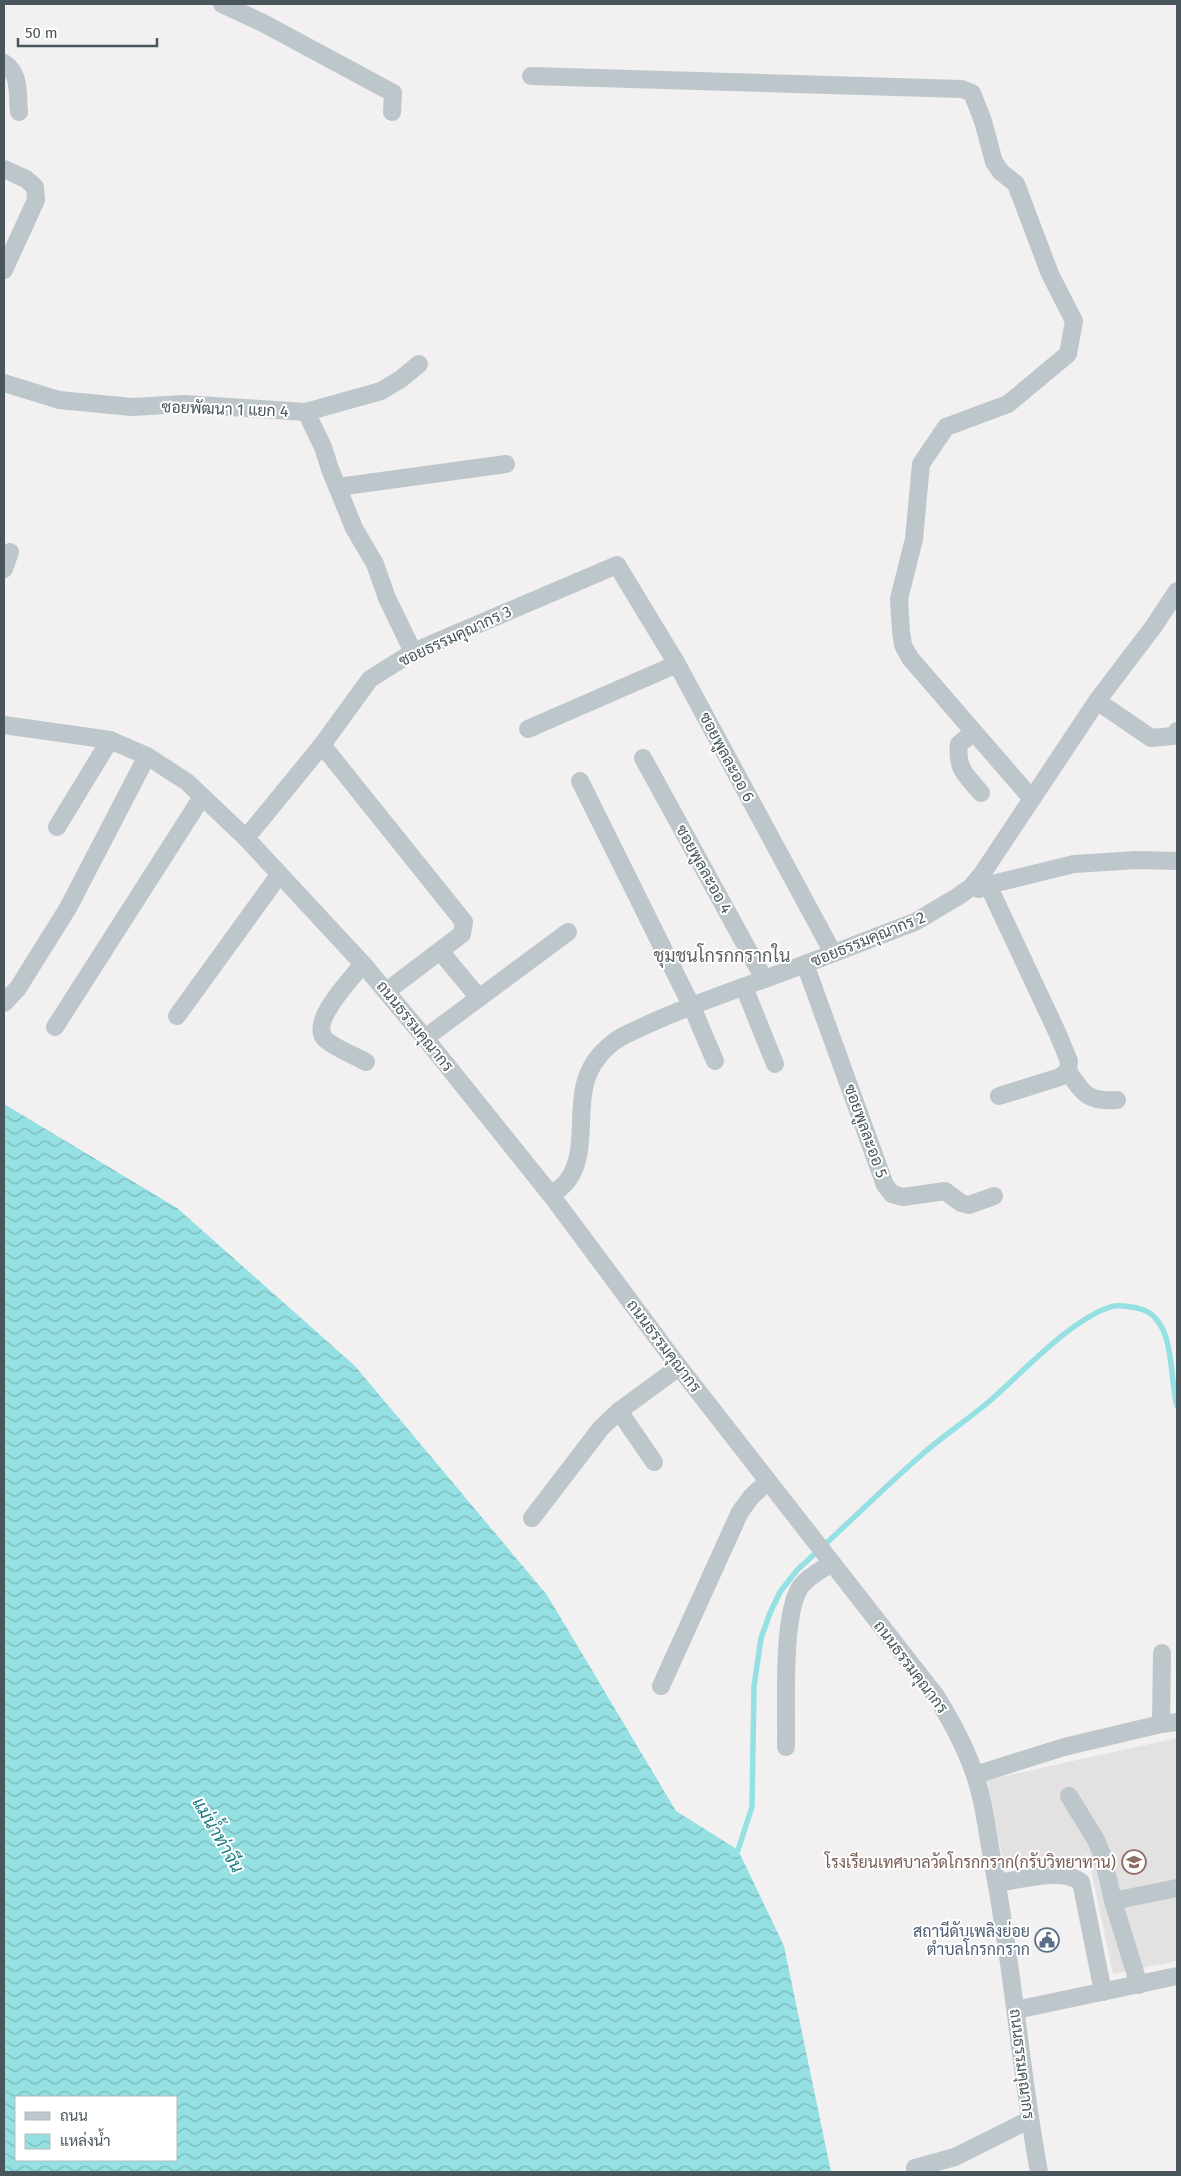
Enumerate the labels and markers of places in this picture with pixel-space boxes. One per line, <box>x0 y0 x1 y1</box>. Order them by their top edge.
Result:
school or university icon: โรงเรียนเทศบาลวัดโกรกกราก(กรับวิทยาทาน) <box>1121 1849 1147 1875</box>
place label: โรงเรียนเทศบาลวัดโกรกกราก(กรับวิทยาทาน) <box>824 1851 1116 1872</box>
place label: สถานีดับเพลิงย่อย ตำบลโกรกกราก <box>913 1920 1030 1959</box>
public building icon: สถานีดับเพลิงย่อย ตำบลโกรกกราก <box>1034 1927 1060 1953</box>

